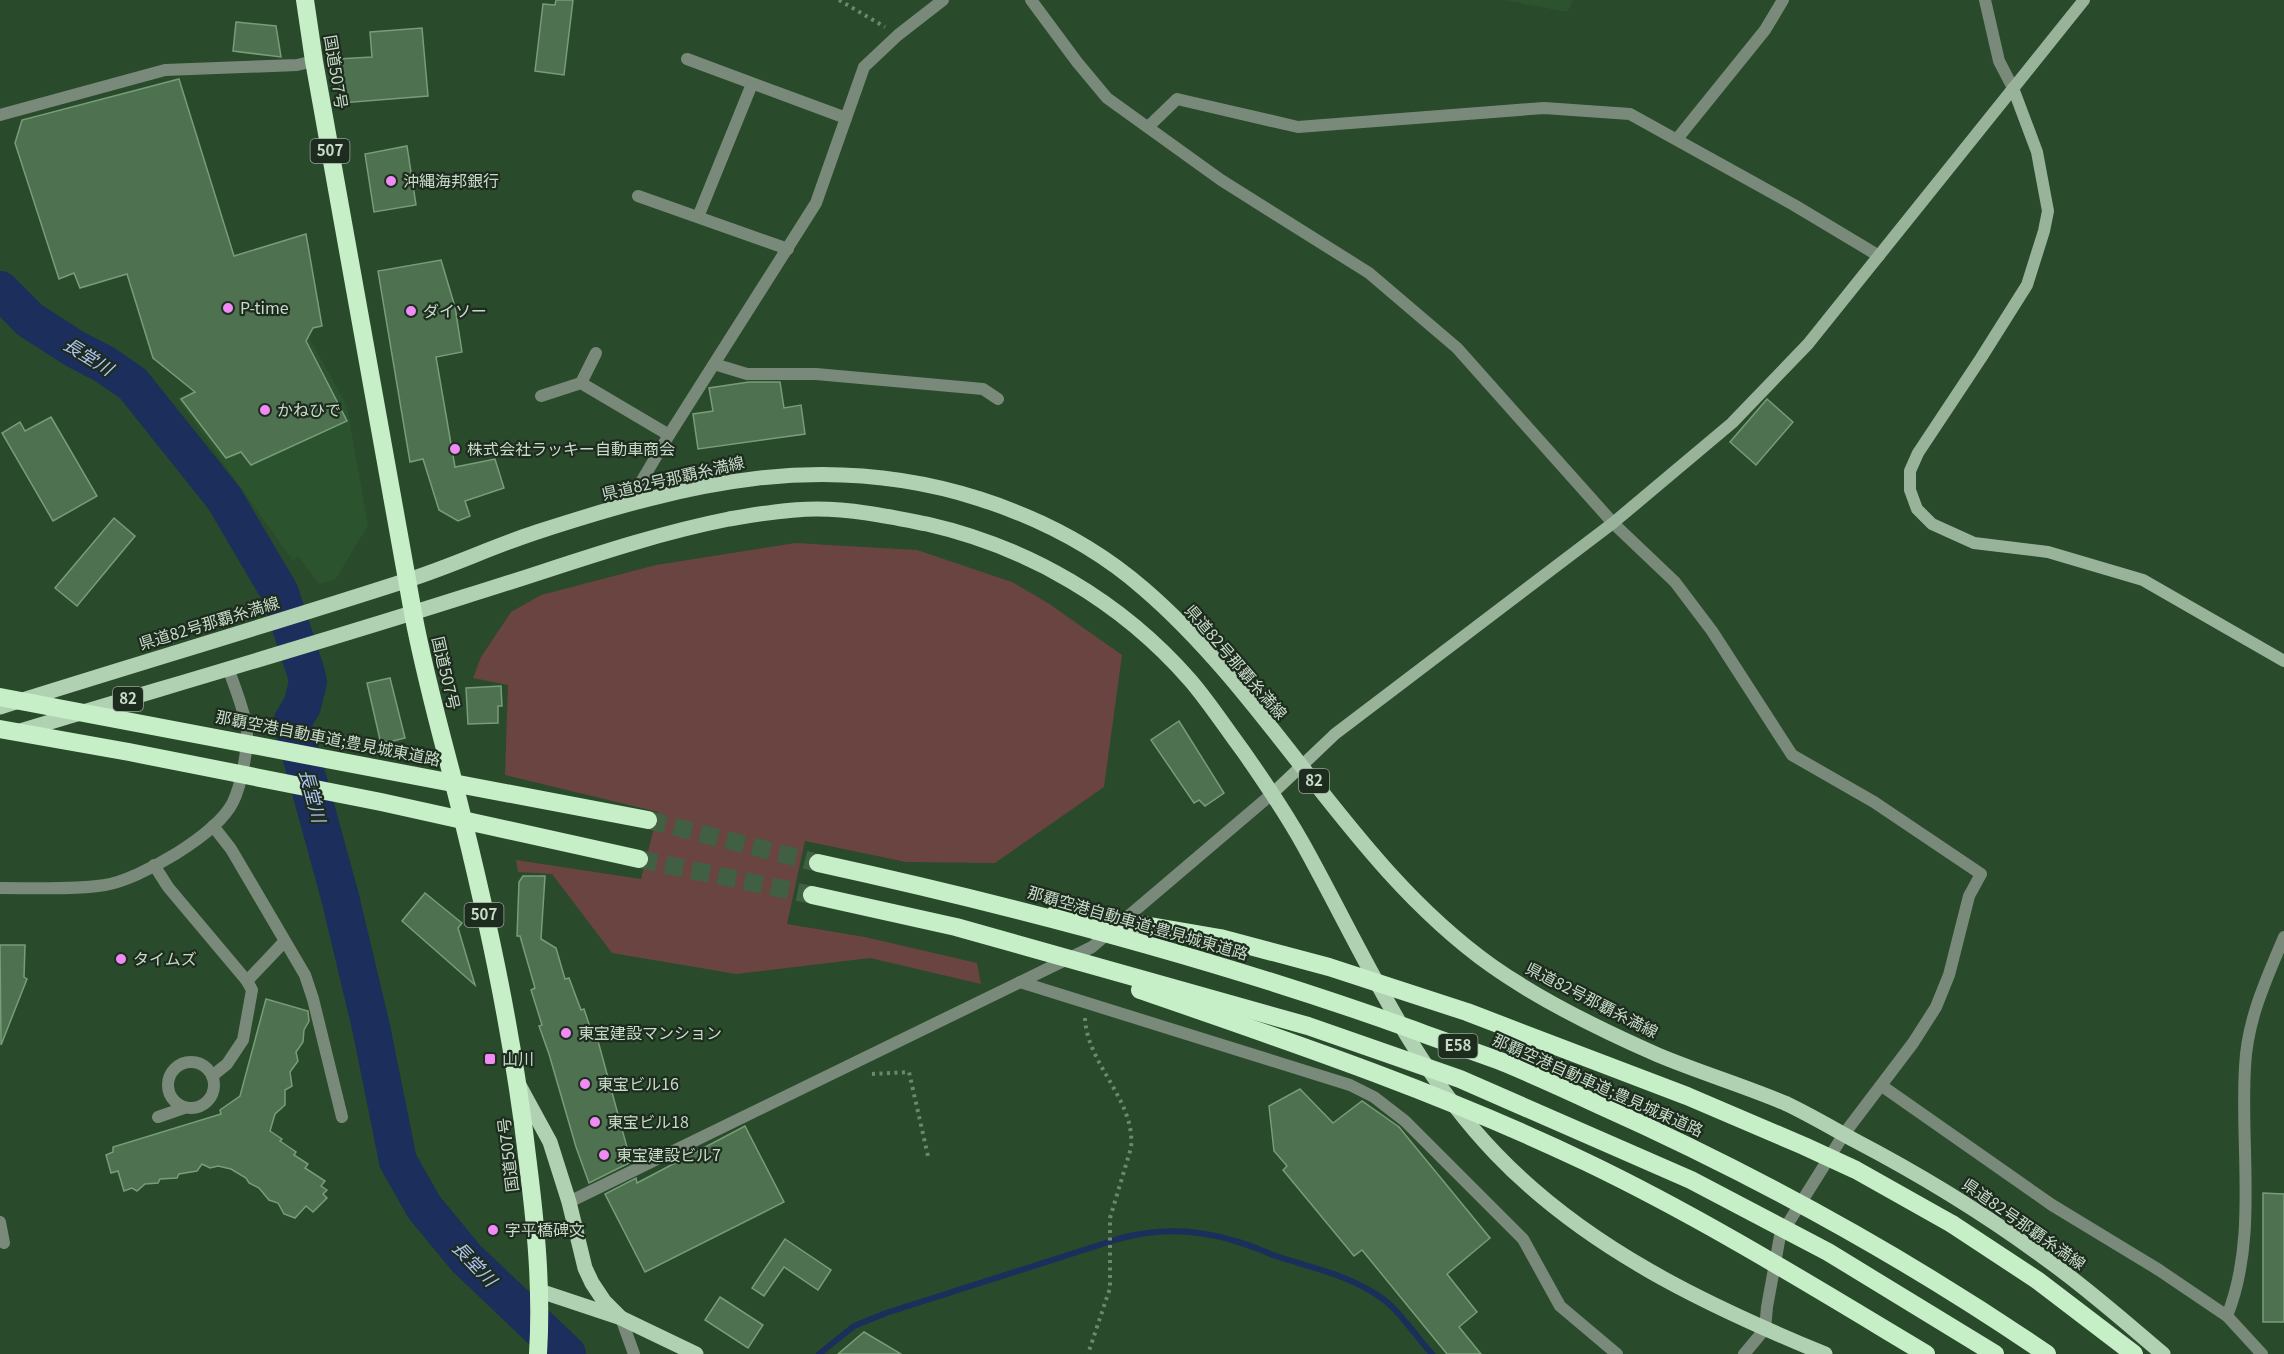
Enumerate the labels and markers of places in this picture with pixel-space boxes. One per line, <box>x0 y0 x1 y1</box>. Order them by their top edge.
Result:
place label: 沖縄海邦銀行 <box>403 168 499 192</box>
marker: 沖縄海邦銀行 <box>384 174 398 188</box>
place label: P-time <box>240 295 289 319</box>
place label: ダイソー <box>423 298 487 322</box>
marker: P-time <box>221 301 235 315</box>
marker: ダイソー <box>404 304 418 318</box>
place label: かねひで <box>277 397 341 421</box>
marker: かねひで <box>258 403 272 417</box>
place label: 株式会社ラッキー自動車商会 <box>467 436 675 460</box>
marker: 株式会社ラッキー自動車商会 <box>448 442 462 456</box>
place label: タイムズ <box>133 946 197 970</box>
marker: タイムズ <box>114 952 128 966</box>
place label: 東宝建設マンション <box>578 1020 722 1044</box>
marker: 東宝建設マンション <box>559 1026 573 1040</box>
place label: 山川 <box>502 1046 534 1070</box>
marker: 山川 <box>483 1052 497 1066</box>
place label: 東宝ビル16 <box>597 1071 679 1095</box>
marker: 東宝ビル16 <box>578 1077 592 1091</box>
place label: 東宝ビル18 <box>607 1109 689 1133</box>
marker: 東宝ビル18 <box>588 1115 602 1129</box>
place label: 東宝建設ビル7 <box>616 1142 721 1166</box>
marker: 東宝建設ビル7 <box>597 1148 611 1162</box>
place label: 字平橋碑文 <box>505 1217 585 1241</box>
marker: 字平橋碑文 <box>486 1223 500 1237</box>

